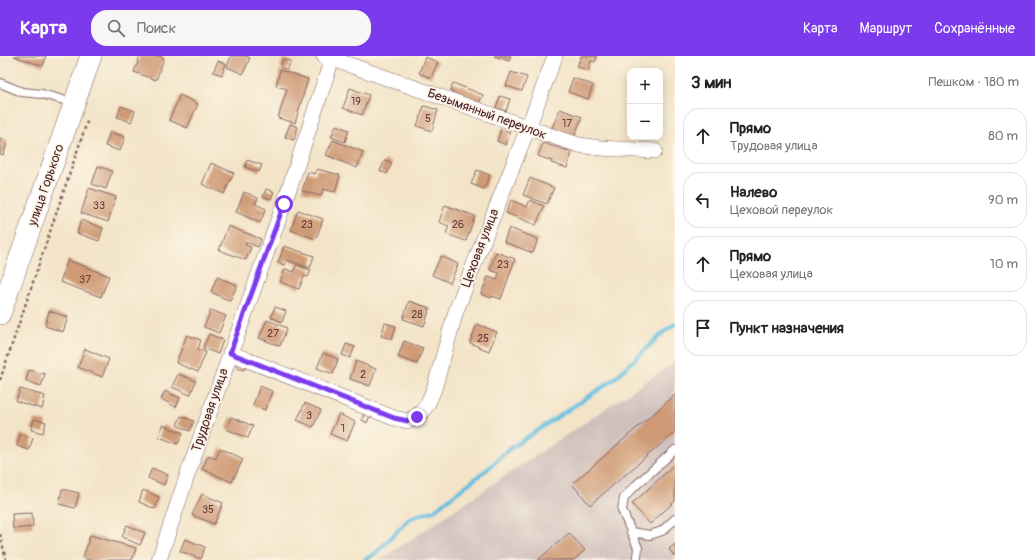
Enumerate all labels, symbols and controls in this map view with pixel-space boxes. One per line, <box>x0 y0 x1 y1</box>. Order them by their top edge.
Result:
search box <box>91 10 371 46</box>
text: Карта <box>20 16 67 40</box>
icon: search <box>105 17 127 39</box>
text: Поиск <box>137 19 176 38</box>
text: Карта <box>803 20 838 37</box>
text: Маршрут <box>860 20 912 37</box>
text: Сохранённые <box>934 20 1015 37</box>
map controls <box>627 68 663 140</box>
button: + <box>627 68 663 104</box>
text: 3 мин <box>691 72 731 93</box>
text: Пешком · 180 m <box>929 74 1019 90</box>
street label: Безымянный переулок <box>425 85 549 143</box>
house number: 19 <box>351 95 361 108</box>
button: − <box>627 104 663 140</box>
house number: 5 <box>425 112 431 125</box>
house number: 17 <box>562 117 572 130</box>
text: Прямо <box>730 119 771 138</box>
icon: ahead <box>692 125 714 147</box>
text: 80 m <box>988 128 1018 144</box>
text: Трудовая улица <box>730 138 817 154</box>
street label: улица Горького <box>24 142 68 229</box>
text: Налево <box>730 183 777 202</box>
icon: left <box>692 189 714 211</box>
text: 90 m <box>988 192 1018 208</box>
route start <box>275 195 293 213</box>
house number: 33 <box>93 199 105 212</box>
text: Цеховой переулок <box>730 202 833 218</box>
street label: Цеховая улица <box>458 206 502 290</box>
house number: 23 <box>301 218 313 231</box>
house number: 26 <box>452 218 464 231</box>
text: Прямо <box>730 247 771 266</box>
icon: ahead <box>692 253 714 275</box>
text: 10 m <box>990 256 1018 272</box>
house number: 23 <box>497 258 509 271</box>
text: Цеховая улица <box>730 266 813 282</box>
house number: 37 <box>79 273 91 286</box>
house number: 28 <box>411 308 423 321</box>
icon: arrive <box>692 317 714 339</box>
text: Пункт назначения <box>730 319 844 338</box>
house number: 27 <box>267 327 279 340</box>
house number: 25 <box>477 332 489 345</box>
street label: Трудовая улица <box>188 366 232 454</box>
house number: 2 <box>360 368 366 381</box>
route end <box>408 408 426 426</box>
house number: 3 <box>306 409 312 422</box>
house number: 1 <box>341 422 345 435</box>
house number: 35 <box>202 503 214 516</box>

